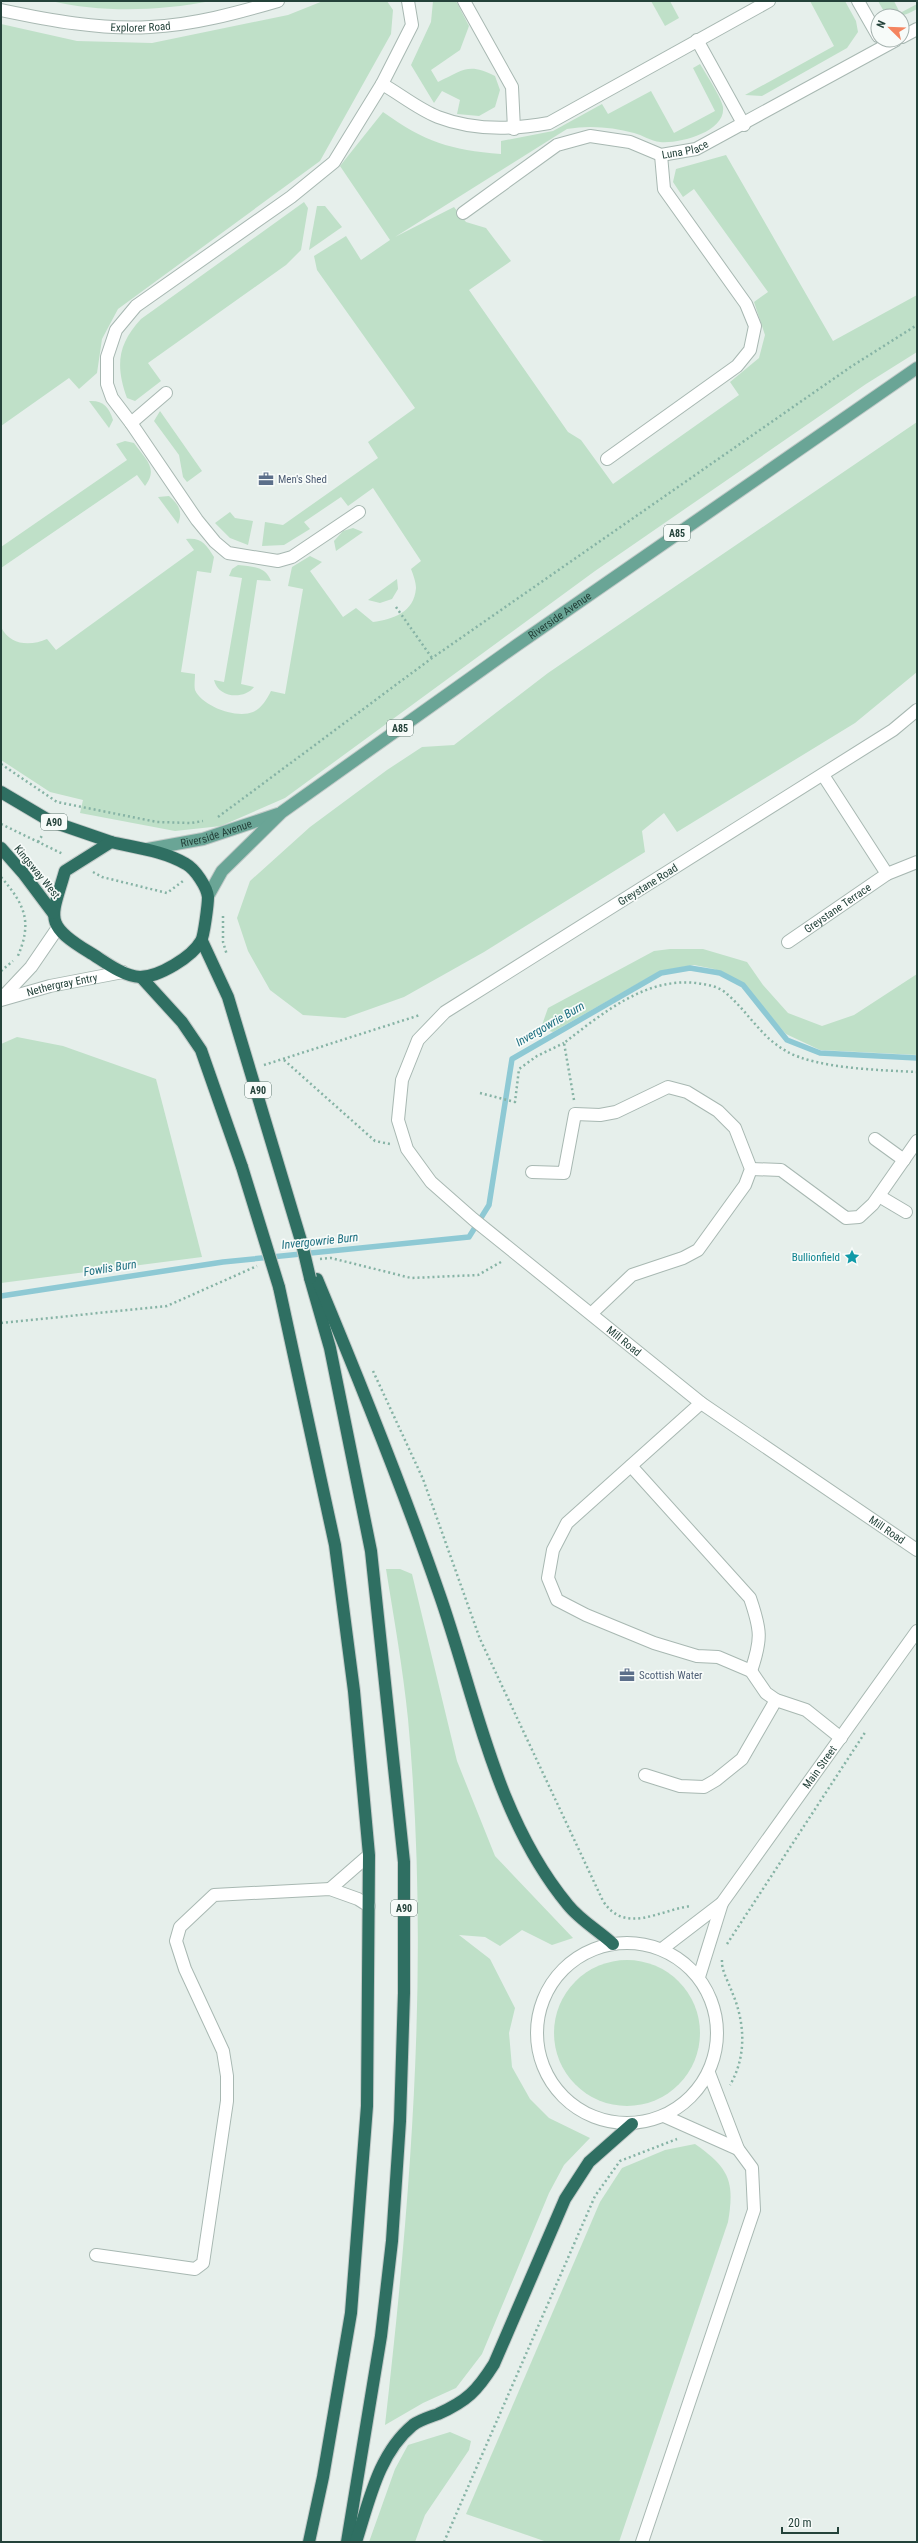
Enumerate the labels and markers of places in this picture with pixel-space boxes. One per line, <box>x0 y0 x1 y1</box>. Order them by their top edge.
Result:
office icon: Men's Shed <box>257 470 275 488</box>
place label: Men's Shed <box>278 473 327 486</box>
place icon: Bullionfield <box>843 1248 861 1266</box>
place label: Bullionfield <box>792 1251 840 1264</box>
office icon: Scottish Water <box>618 1666 636 1684</box>
place label: Scottish Water <box>639 1669 703 1682</box>

